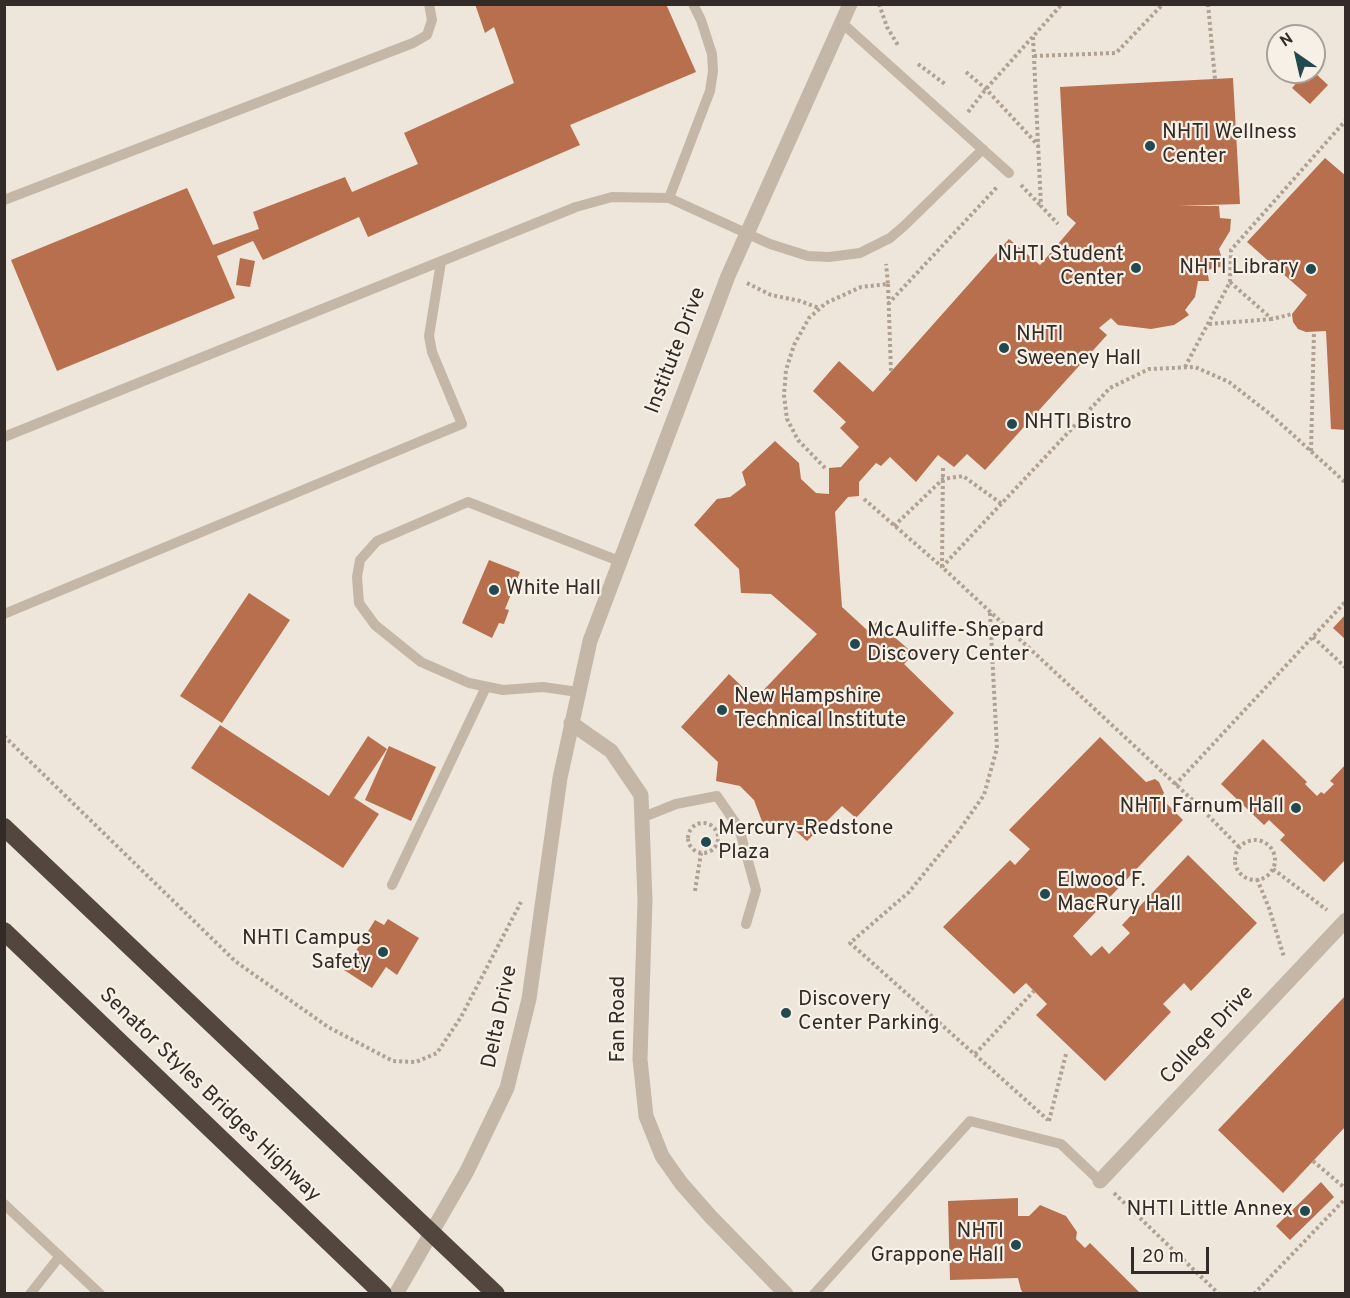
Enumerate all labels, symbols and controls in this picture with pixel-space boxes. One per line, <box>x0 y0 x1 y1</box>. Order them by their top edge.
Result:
north arrow <box>1266 24 1326 84</box>
text: N <box>1277 29 1297 52</box>
place label: NHTI Wellness Center <box>1162 121 1297 171</box>
marker: NHTI Wellness Center <box>1143 139 1157 153</box>
place label: NHTI Student Center <box>997 243 1124 293</box>
place label: NHTI Library <box>1179 256 1299 282</box>
marker: NHTI Student Center <box>1129 261 1143 275</box>
marker: NHTI Library <box>1304 262 1318 276</box>
street label: Institute Drive <box>641 284 713 418</box>
place label: NHTI Sweeney Hall <box>1016 323 1141 373</box>
marker: NHTI Sweeney Hall <box>997 341 1011 355</box>
place label: NHTI Bistro <box>1024 411 1132 437</box>
marker: NHTI Bistro <box>1005 417 1019 431</box>
place label: White Hall <box>506 577 601 603</box>
marker: White Hall <box>487 583 501 597</box>
place label: McAuliffe-Shepard Discovery Center <box>867 619 1044 669</box>
marker: McAuliffe-Shepard Discovery Center <box>848 637 862 651</box>
place label: New Hampshire Technical Institute <box>734 685 906 735</box>
marker: New Hampshire Technical Institute <box>715 703 729 717</box>
place label: NHTI Farnum Hall <box>1119 795 1284 821</box>
marker: NHTI Farnum Hall <box>1289 801 1303 815</box>
place label: Mercury-Redstone Plaza <box>718 817 893 867</box>
marker: Mercury-Redstone Plaza <box>699 835 713 849</box>
place label: Elwood F. MacRury Hall <box>1057 869 1181 919</box>
marker: Elwood F. MacRury Hall <box>1038 887 1052 901</box>
place label: NHTI Campus Safety <box>242 927 371 977</box>
marker: NHTI Campus Safety <box>376 945 390 959</box>
street label: Delta Drive <box>478 963 524 1071</box>
street label: Fan Road <box>607 976 633 1062</box>
street label: College Drive <box>1156 981 1260 1091</box>
street label: Senator Styles Bridges Highway <box>93 983 325 1209</box>
place label: Discovery Center Parking <box>798 988 940 1038</box>
marker: Discovery Center Parking <box>779 1006 793 1020</box>
place label: NHTI Little Annex <box>1127 1198 1293 1224</box>
marker: NHTI Little Annex <box>1298 1204 1312 1218</box>
place label: NHTI Grappone Hall <box>870 1220 1004 1270</box>
scale bar <box>1134 1235 1212 1273</box>
marker: NHTI Grappone Hall <box>1009 1238 1023 1252</box>
text: 20 m <box>1142 1246 1184 1269</box>

